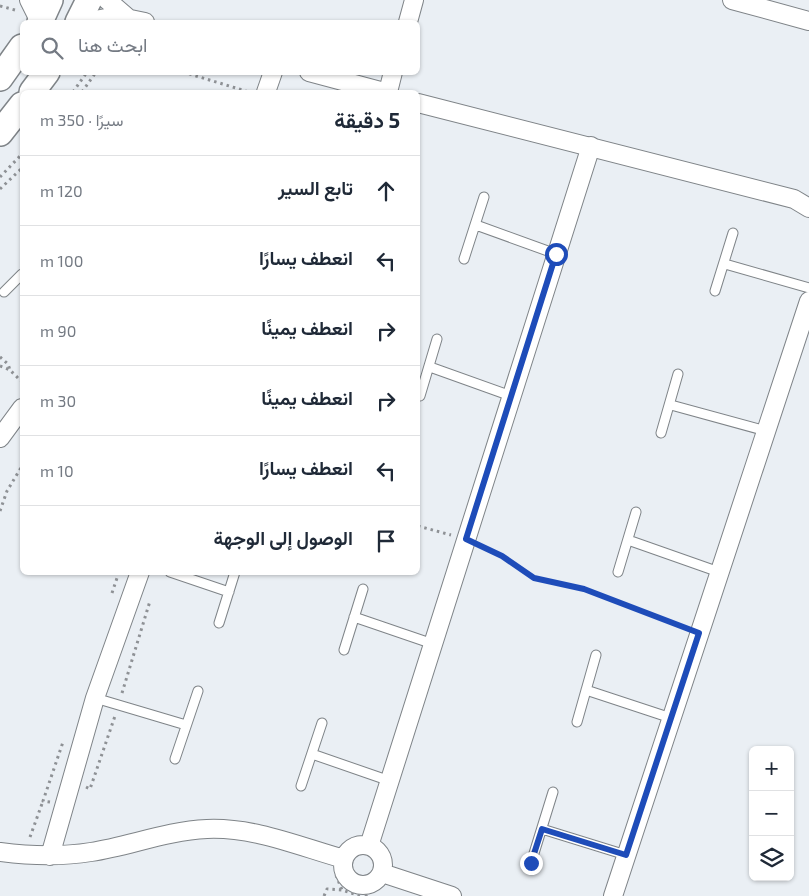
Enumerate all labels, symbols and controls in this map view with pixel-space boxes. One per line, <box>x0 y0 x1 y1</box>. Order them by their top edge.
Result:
search box <box>20 20 420 75</box>
text: ابحث هنا <box>78 33 147 56</box>
icon: search <box>38 34 66 62</box>
text: 5 دقيقة <box>334 107 400 132</box>
text: سيرًا · 350 m <box>40 110 123 129</box>
text: تابع السير <box>278 176 353 199</box>
icon: ahead <box>372 177 400 205</box>
text: 120 m <box>40 181 83 200</box>
route start <box>545 243 568 266</box>
text: انعطف يسارًا <box>259 246 353 269</box>
icon: left <box>372 247 400 275</box>
text: 100 m <box>40 251 83 270</box>
text: انعطف يمينًا <box>261 316 353 339</box>
icon: right <box>372 317 400 345</box>
text: 90 m <box>40 321 76 340</box>
text: انعطف يمينًا <box>261 386 353 409</box>
icon: right <box>372 387 400 415</box>
text: 30 m <box>40 391 76 410</box>
text: انعطف يسارًا <box>259 456 353 479</box>
icon: left <box>372 457 400 485</box>
text: 10 m <box>40 461 74 480</box>
text: الوصول إلى الوجهة <box>213 526 353 549</box>
icon: arrive <box>372 527 400 555</box>
map controls <box>749 746 794 881</box>
button: + <box>749 746 794 791</box>
button: − <box>749 791 794 836</box>
button: layers <box>749 836 794 881</box>
route end <box>520 852 543 875</box>

